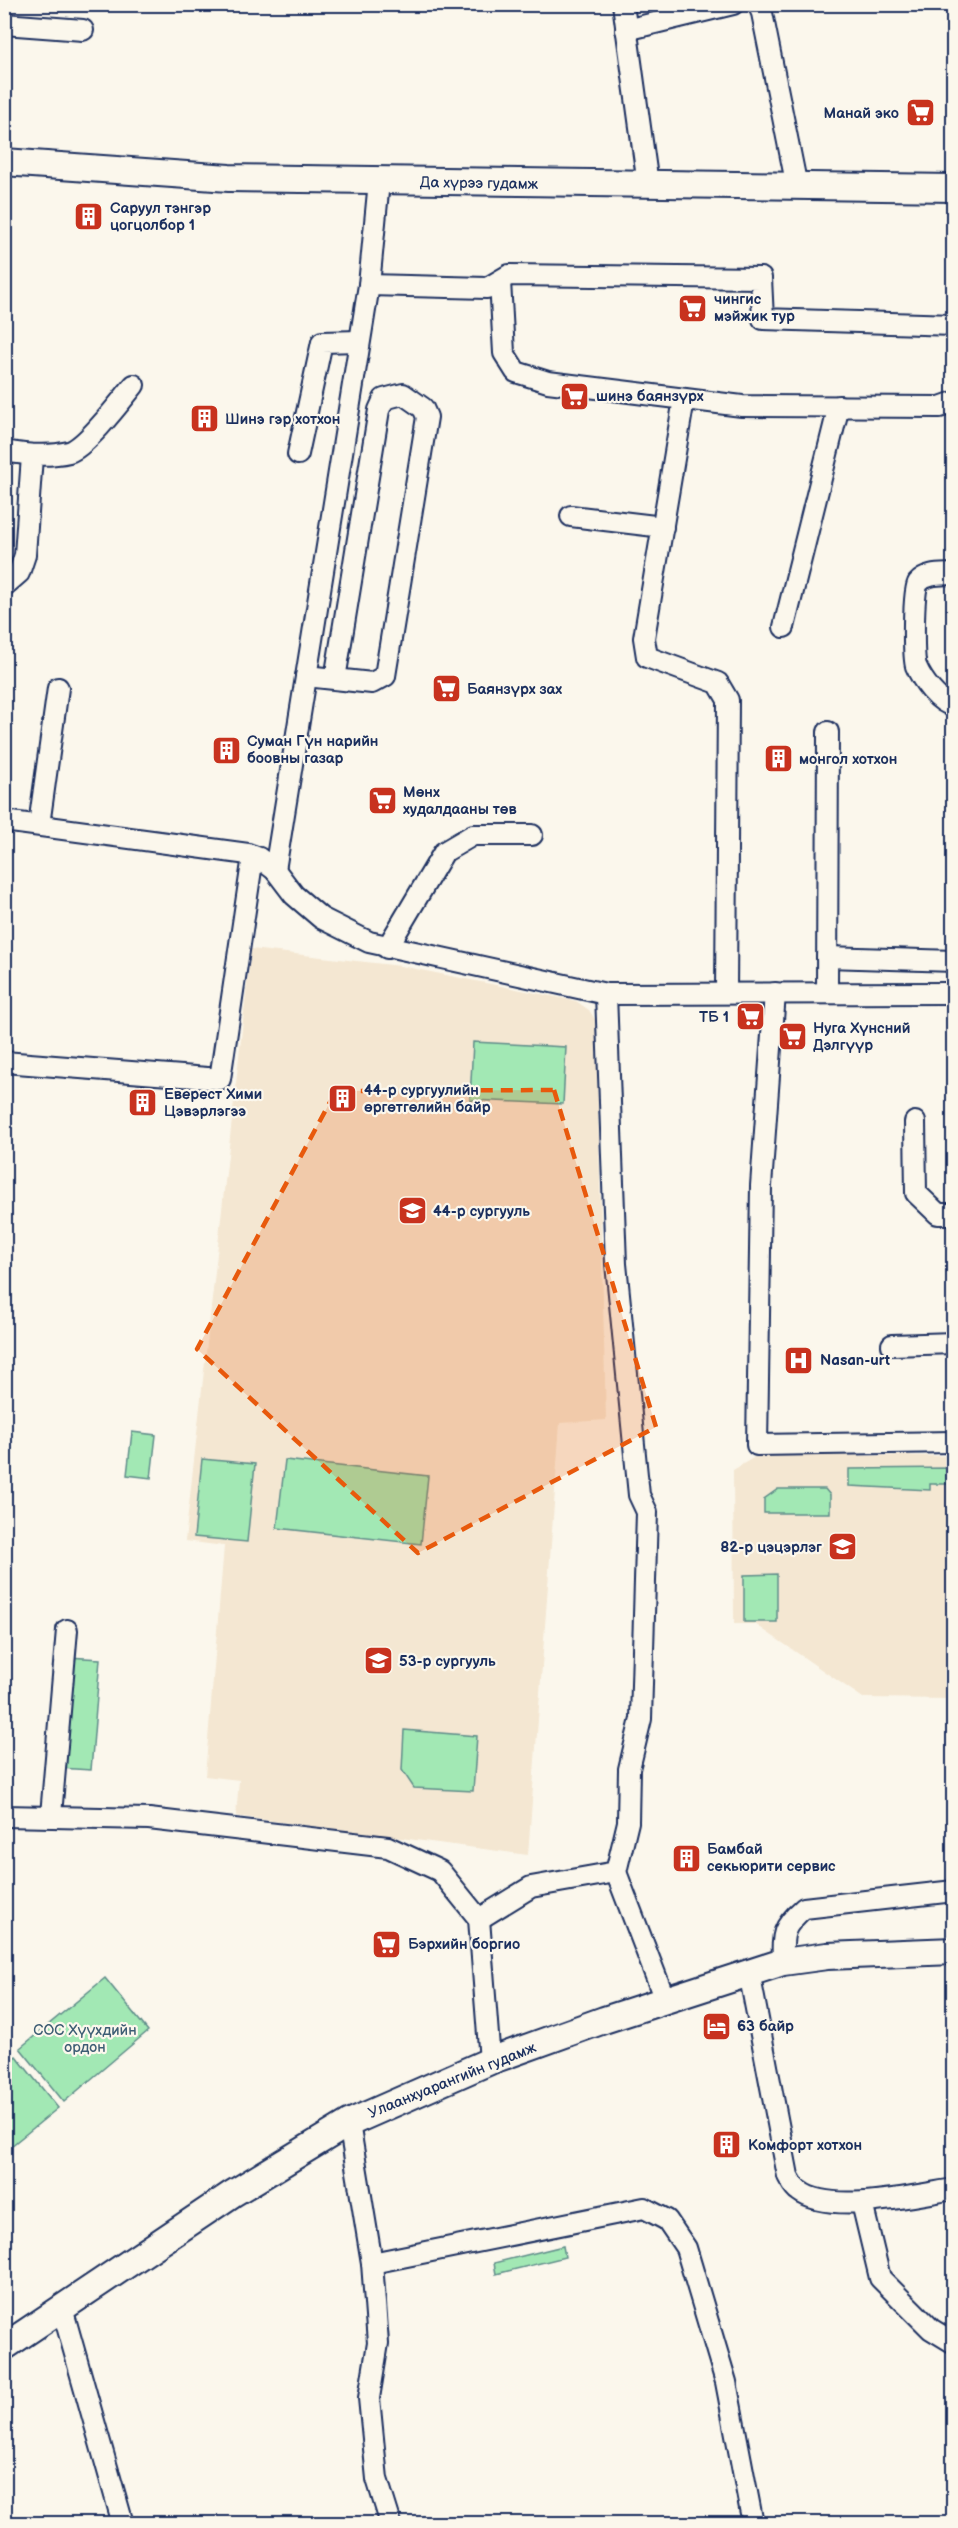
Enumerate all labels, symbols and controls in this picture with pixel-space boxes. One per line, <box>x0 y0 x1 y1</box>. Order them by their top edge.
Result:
supermarket icon: Манай эко <box>904 97 936 129</box>
place label: Манай эко <box>824 104 899 123</box>
street label: Да хүрээ гудамж <box>420 173 539 194</box>
place label: Саруул тэнгэр цогцолбор 1 <box>110 199 211 235</box>
building icon: Саруул тэнгэр цогцолбор 1 <box>73 201 105 233</box>
place label: чингис мэйжик тур <box>714 290 795 326</box>
supermarket icon: чингис мэйжик тур <box>677 292 709 324</box>
supermarket icon: шинэ баянзүрх <box>559 380 591 412</box>
place label: шинэ баянзүрх <box>596 387 704 406</box>
building icon: Шинэ гэр хотхон <box>188 403 220 435</box>
place label: Шинэ гэр хотхон <box>225 410 340 429</box>
supermarket icon: Баянзүрх зах <box>430 673 462 705</box>
place label: Баянзүрх зах <box>467 680 562 699</box>
place label: Суман Гүн нарийн боовны газар <box>247 732 378 768</box>
building icon: Суман Гүн нарийн боовны газар <box>210 734 242 766</box>
building icon: монгол хотхон <box>762 743 794 775</box>
place label: монгол хотхон <box>799 750 897 769</box>
place label: Мөнх худалдааны төв <box>403 783 517 819</box>
supermarket icon: Мөнх худалдааны төв <box>366 785 398 817</box>
supermarket icon: ТБ 1 <box>734 1001 766 1033</box>
place label: ТБ 1 <box>699 1008 729 1027</box>
place label: Нуга Хүнсний Дэлгүүр <box>813 1019 910 1055</box>
supermarket icon: Нуга Хүнсний Дэлгүүр <box>776 1021 808 1053</box>
place label: 44-р сургуулийн өргөтгөлийн байр <box>364 1081 491 1117</box>
building icon: 44-р сургуулийн өргөтгөлийн байр <box>327 1083 359 1115</box>
place label: Еверест Хими Цэвэрлэгээ <box>164 1085 262 1121</box>
building icon: Еверест Хими Цэвэрлэгээ <box>127 1087 159 1119</box>
school or university icon: 44-р сургууль <box>396 1195 428 1227</box>
place label: 44-р сургууль <box>433 1202 530 1221</box>
hospital icon: Nasan-urt <box>783 1344 815 1376</box>
place label: Nasan-urt <box>820 1351 890 1370</box>
school or university icon: 82-р цэцэрлэг <box>827 1531 859 1563</box>
place label: 82-р цэцэрлэг <box>720 1538 822 1557</box>
school or university icon: 53-р сургууль <box>362 1645 394 1677</box>
place label: 53-р сургууль <box>399 1652 496 1671</box>
place label: Бамбай секьюрити сервис <box>707 1840 836 1876</box>
building icon: Бамбай секьюрити сервис <box>670 1842 702 1874</box>
supermarket icon: Бэрхийн боргио <box>371 1928 403 1960</box>
place label: Бэрхийн боргио <box>408 1935 520 1954</box>
hotel icon: 63 байр <box>700 2010 732 2042</box>
place label: 63 байр <box>737 2017 794 2036</box>
park label: СОС Хүүхдийн ордон <box>33 2021 137 2057</box>
street label: Улаанхуарангийн гудамж <box>365 2038 539 2123</box>
building icon: Комфорт хотхон <box>711 2129 743 2161</box>
place label: Комфорт хотхон <box>748 2136 862 2155</box>

